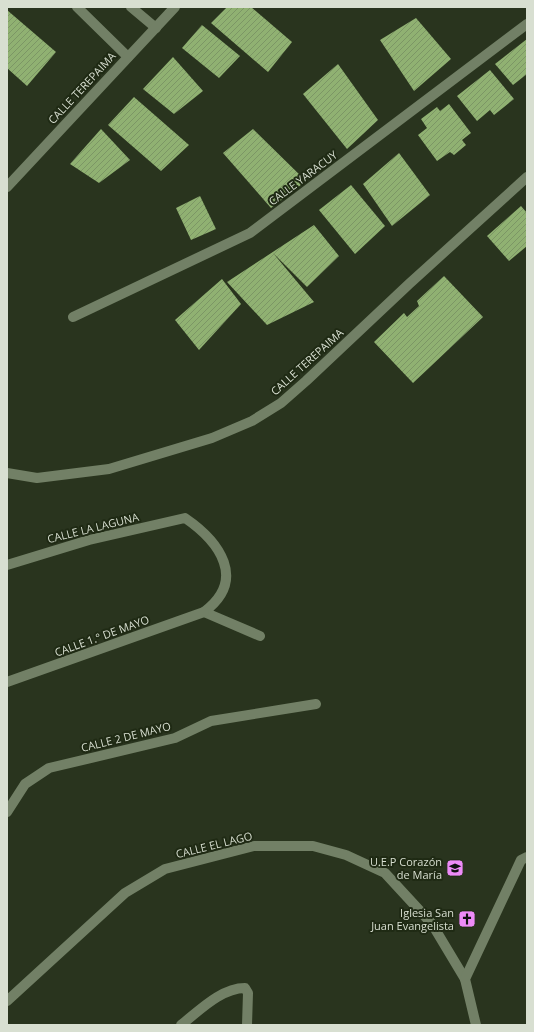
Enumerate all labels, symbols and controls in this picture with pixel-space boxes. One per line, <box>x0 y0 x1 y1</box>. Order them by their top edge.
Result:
street label: CALLE TEREPAIMA <box>44 49 119 127</box>
street label: CALLE YARACUY <box>265 146 341 208</box>
street label: CALLE TEREPAIMA <box>267 325 346 398</box>
street label: CALLE LA LAGUNA <box>46 509 140 546</box>
street label: CALLE 1.° DE MAYO <box>52 611 151 660</box>
street label: CALLE 2 DE MAYO <box>79 718 172 755</box>
street label: CALLE EL LAGO <box>174 828 254 861</box>
place label: U.E.P Corazón de María <box>370 854 442 882</box>
school or university icon: U.E.P Corazón de María <box>445 858 465 878</box>
place label: Iglesia San Juan Evangelista <box>370 905 454 933</box>
church icon: Iglesia San Juan Evangelista <box>457 909 477 929</box>

